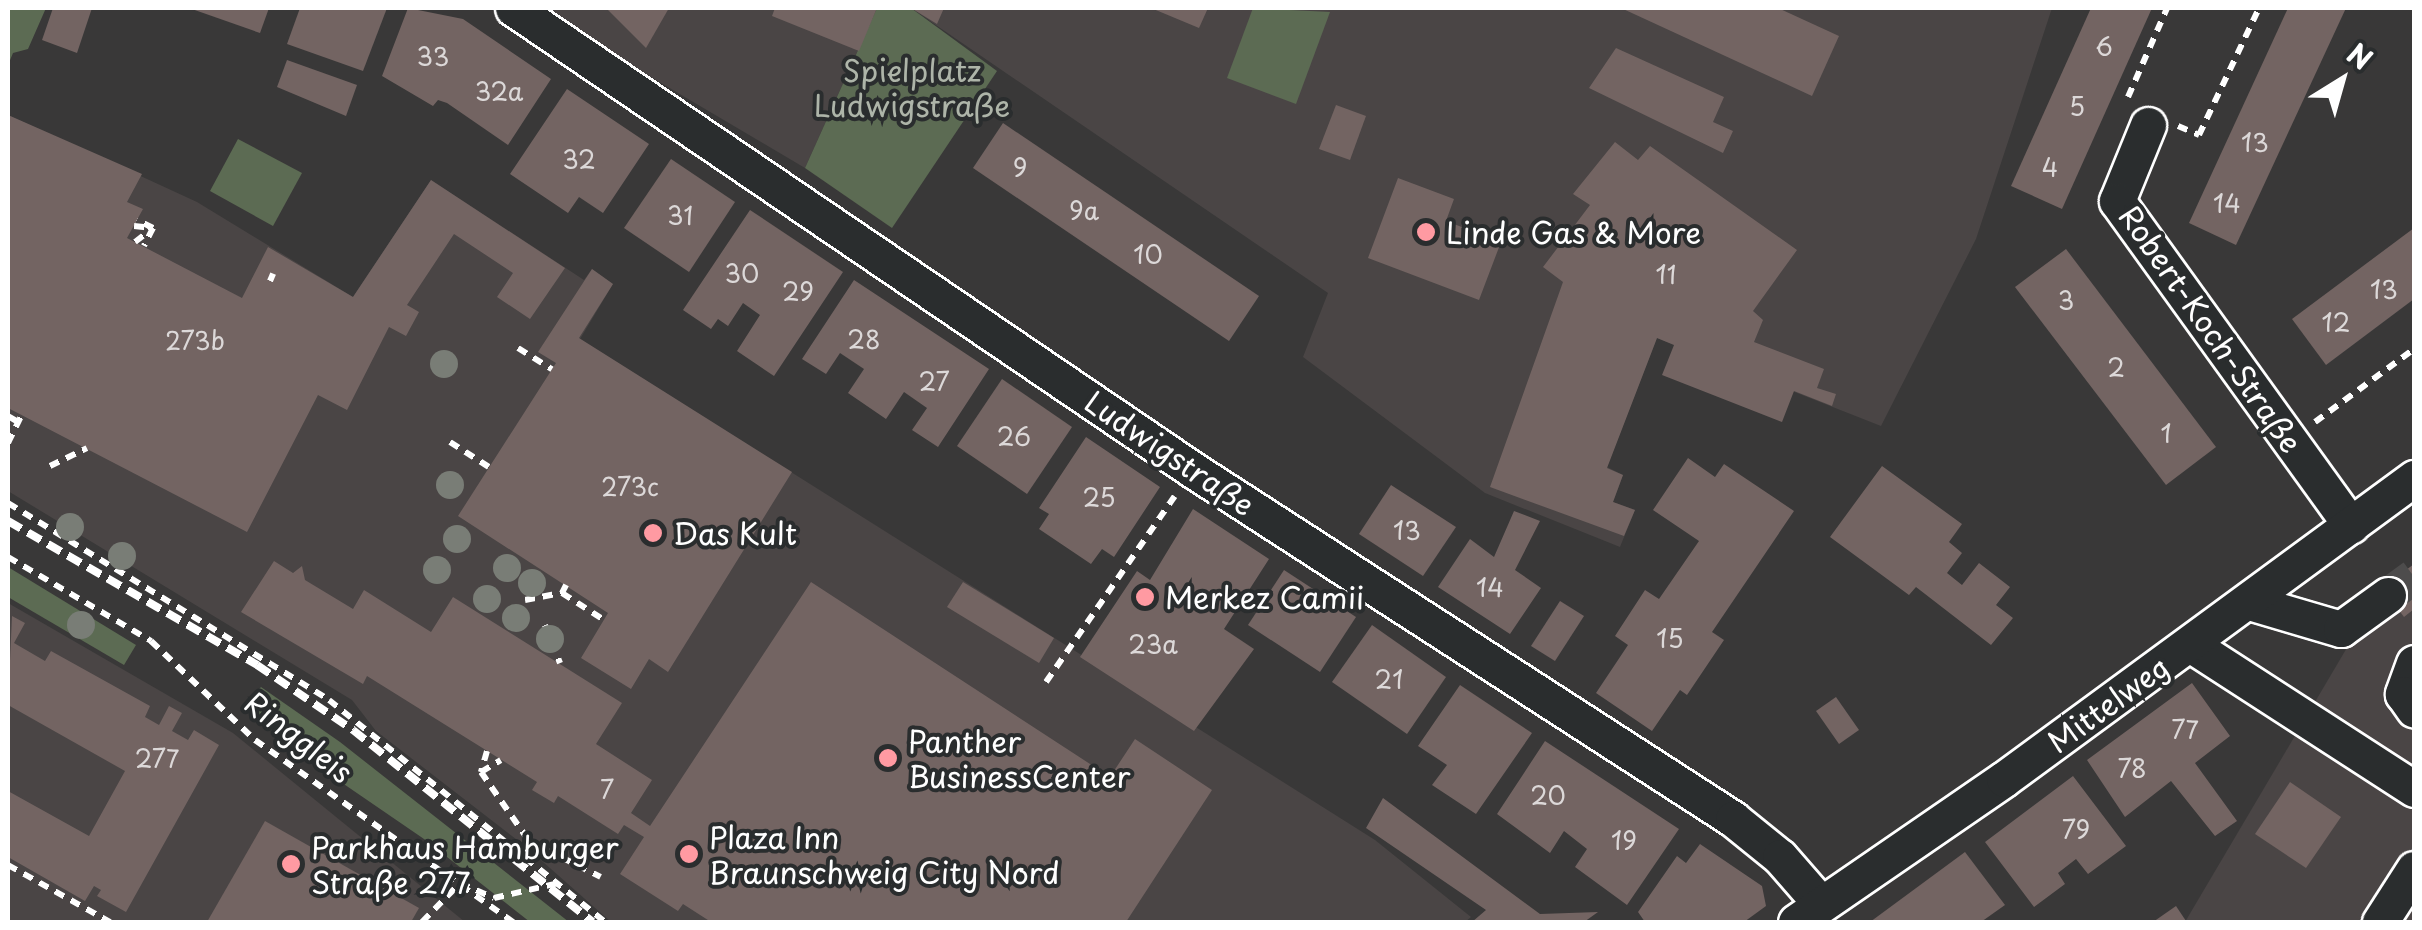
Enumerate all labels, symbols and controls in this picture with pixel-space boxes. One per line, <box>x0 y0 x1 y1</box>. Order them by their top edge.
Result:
north arrow <box>2292 30 2392 130</box>
house number: 6 <box>2095 31 2113 61</box>
text: N <box>2339 32 2382 79</box>
house number: 33 <box>417 41 449 71</box>
park label: Spielplatz Ludwigstraße <box>814 52 1010 122</box>
house number: 32a <box>475 76 523 106</box>
house number: 5 <box>2069 91 2085 121</box>
house number: 13 <box>2241 127 2269 157</box>
house number: 32 <box>562 144 596 174</box>
house number: 9 <box>1013 152 1027 182</box>
house number: 4 <box>2042 152 2058 182</box>
house number: 14 <box>2213 188 2241 218</box>
house number: 9a <box>1069 195 1099 225</box>
street label: Robert-Koch-Straße <box>2112 199 2310 459</box>
house number: 31 <box>667 200 693 230</box>
place label: Linde Gas & More <box>1446 214 1706 250</box>
marker: Linde Gas & More <box>1415 221 1437 243</box>
house number: 10 <box>1133 239 1163 269</box>
house number: 30 <box>725 258 759 288</box>
house number: 11 <box>1656 259 1676 289</box>
house number: 13 <box>2370 274 2398 304</box>
house number: 29 <box>782 276 814 306</box>
house number: 3 <box>2058 285 2074 315</box>
house number: 12 <box>2322 307 2350 337</box>
house number: 28 <box>847 324 881 354</box>
house number: 273b <box>165 325 225 355</box>
house number: 2 <box>2107 352 2125 382</box>
house number: 27 <box>918 366 950 396</box>
street label: Ludwigstraße <box>1079 383 1261 523</box>
house number: 1 <box>2160 418 2172 448</box>
house number: 26 <box>997 421 1031 451</box>
house number: 273c <box>601 471 659 501</box>
house number: 25 <box>1082 482 1116 512</box>
place label: Das Kult <box>673 515 797 551</box>
house number: 13 <box>1393 515 1421 545</box>
marker: Das Kult <box>642 522 664 544</box>
house number: 14 <box>1476 572 1504 602</box>
place label: Merkez Camii <box>1165 579 1364 615</box>
marker: Merkez Camii <box>1134 586 1156 608</box>
house number: 15 <box>1656 623 1684 653</box>
house number: 23a <box>1128 629 1178 659</box>
street label: Mittelweg <box>2041 648 2175 760</box>
house number: 21 <box>1375 664 1403 694</box>
street label: Ringgleis <box>238 684 360 790</box>
house number: 77 <box>2171 714 2199 744</box>
place label: Panther BusinessCenter <box>908 723 1131 794</box>
house number: 277 <box>135 743 179 773</box>
marker: Panther BusinessCenter <box>877 747 899 769</box>
house number: 78 <box>2117 753 2147 783</box>
house number: 7 <box>600 774 614 804</box>
house number: 20 <box>1530 780 1566 810</box>
house number: 79 <box>2062 814 2090 844</box>
place label: Plaza Inn Braunschweig City Nord <box>709 819 1062 890</box>
house number: 19 <box>1611 825 1637 855</box>
place label: Parkhaus Hamburger Straße 277 <box>311 829 619 900</box>
marker: Plaza Inn Braunschweig City Nord <box>678 843 700 865</box>
marker: Parkhaus Hamburger Straße 277 <box>280 853 302 875</box>

